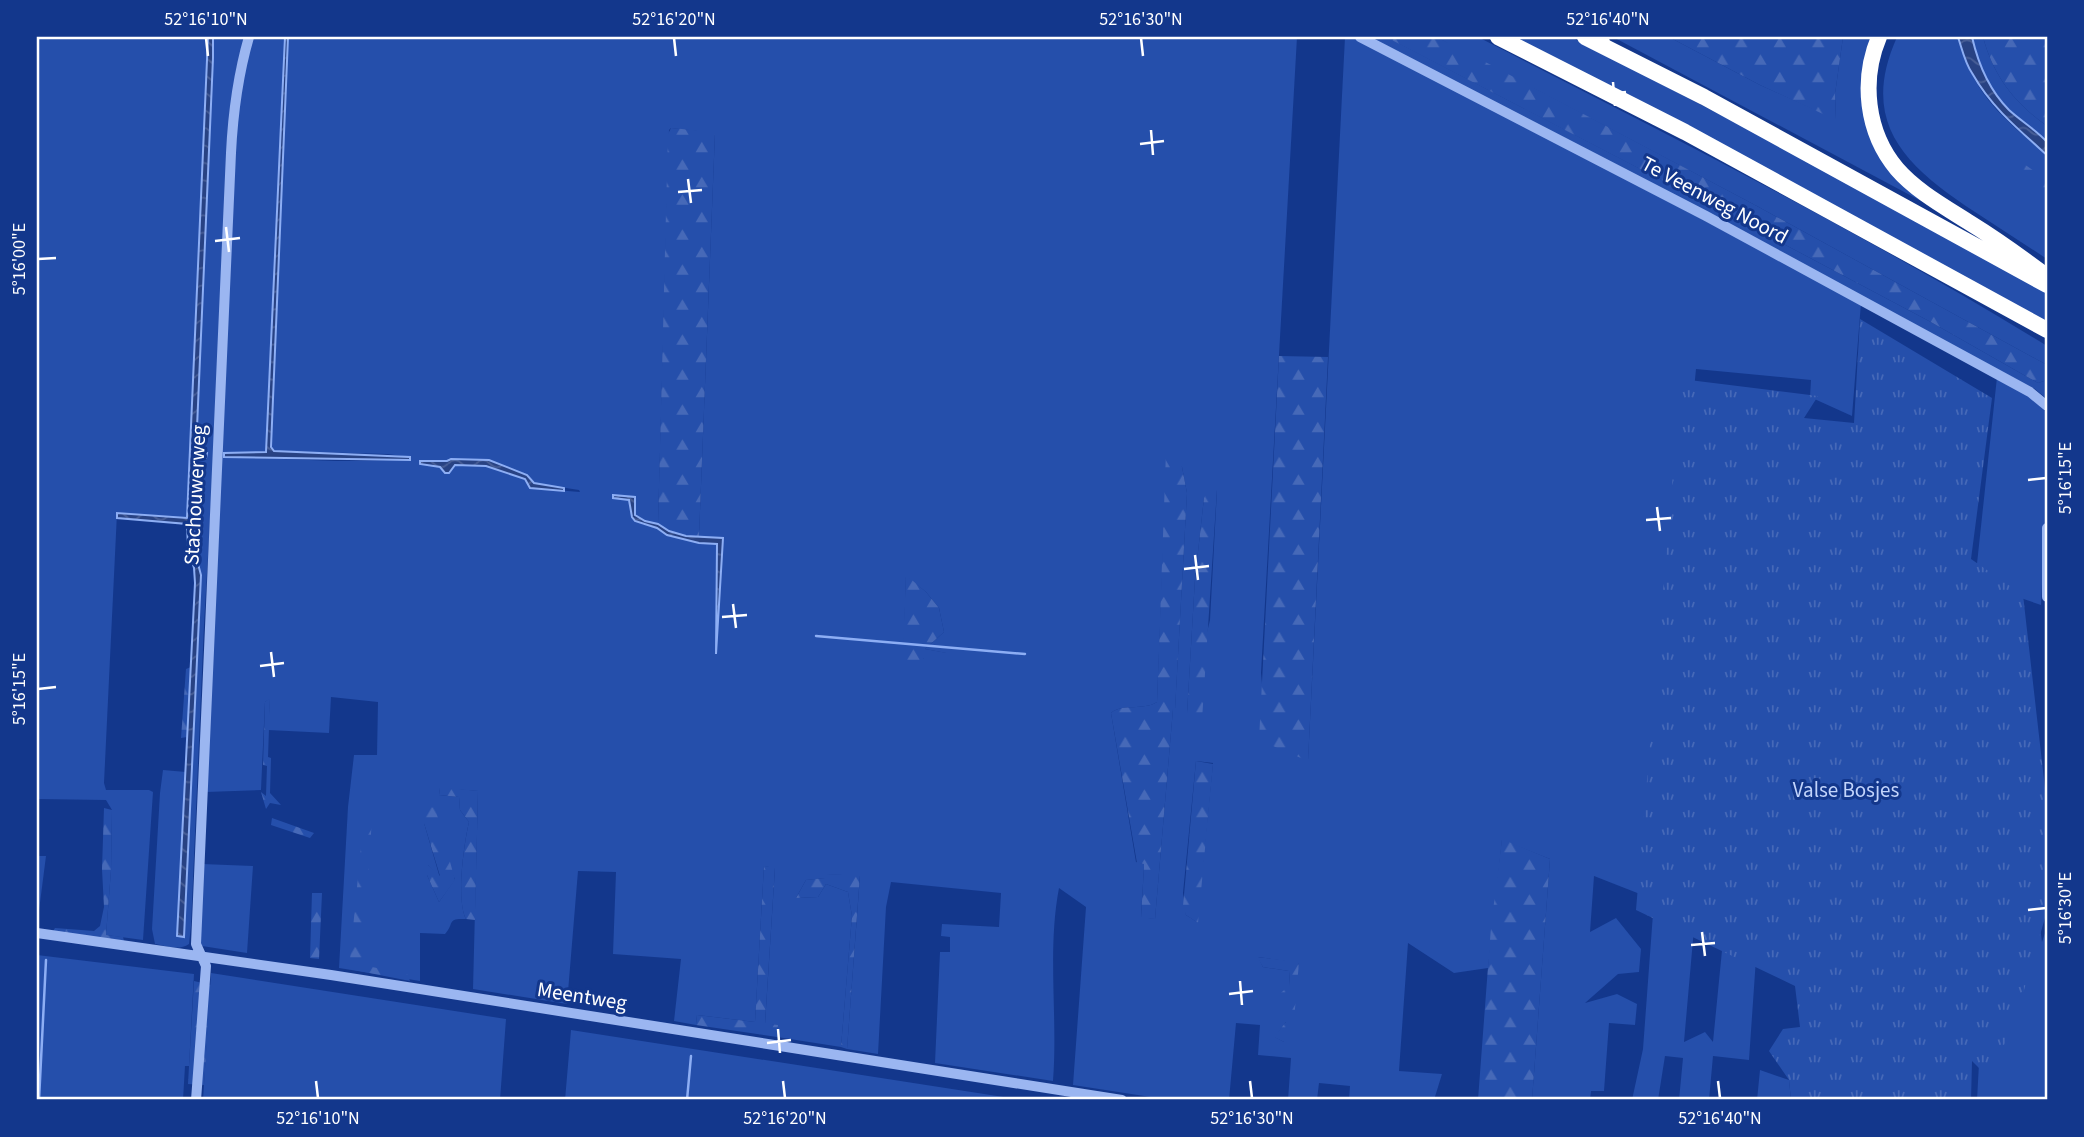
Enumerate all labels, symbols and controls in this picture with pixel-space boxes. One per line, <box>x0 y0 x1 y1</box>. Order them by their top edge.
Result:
text: 52°16'10"N <box>164 7 248 32</box>
text: 52°16'20"N <box>632 7 716 32</box>
text: 52°16'30"N <box>1099 7 1183 32</box>
text: 52°16'40"N <box>1566 7 1650 32</box>
street label: Te Veenweg Noord <box>1636 149 1794 251</box>
text: 5°16'00"E <box>7 223 32 295</box>
street label: Stachouwerweg <box>176 424 214 566</box>
text: 5°16'15"E <box>2053 442 2078 514</box>
text: 5°16'15"E <box>7 653 32 725</box>
park label: Valse Bosjes <box>1793 775 1899 805</box>
text: 5°16'30"E <box>2053 872 2078 944</box>
street label: Meentweg <box>535 974 629 1018</box>
text: 52°16'10"N <box>276 1106 360 1131</box>
text: 52°16'20"N <box>743 1106 827 1131</box>
text: 52°16'30"N <box>1210 1106 1294 1131</box>
text: 52°16'40"N <box>1678 1106 1762 1131</box>

